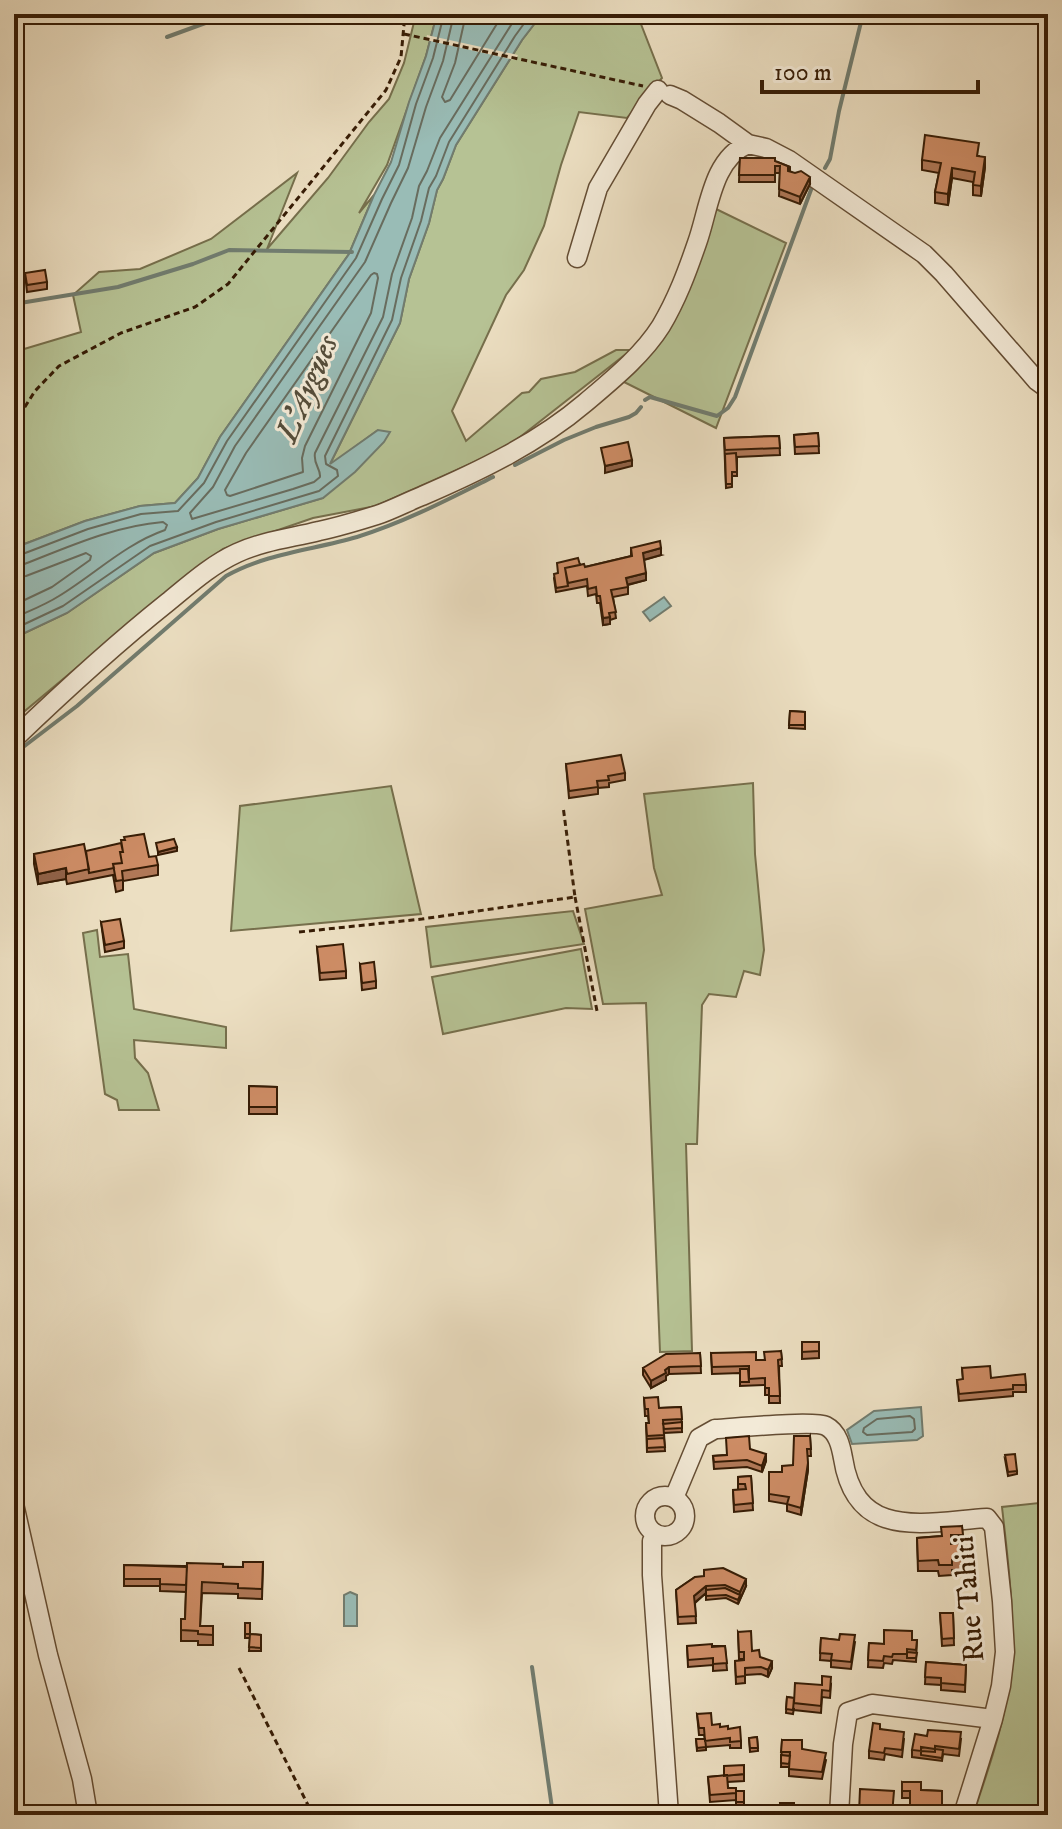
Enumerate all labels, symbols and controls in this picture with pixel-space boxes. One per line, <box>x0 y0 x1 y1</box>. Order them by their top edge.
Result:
scale bar <box>762 44 978 94</box>
text: 100 m <box>774 58 832 88</box>
water label: L'Aygues <box>267 328 349 450</box>
street label: Rue Tahiti <box>946 1534 993 1664</box>

